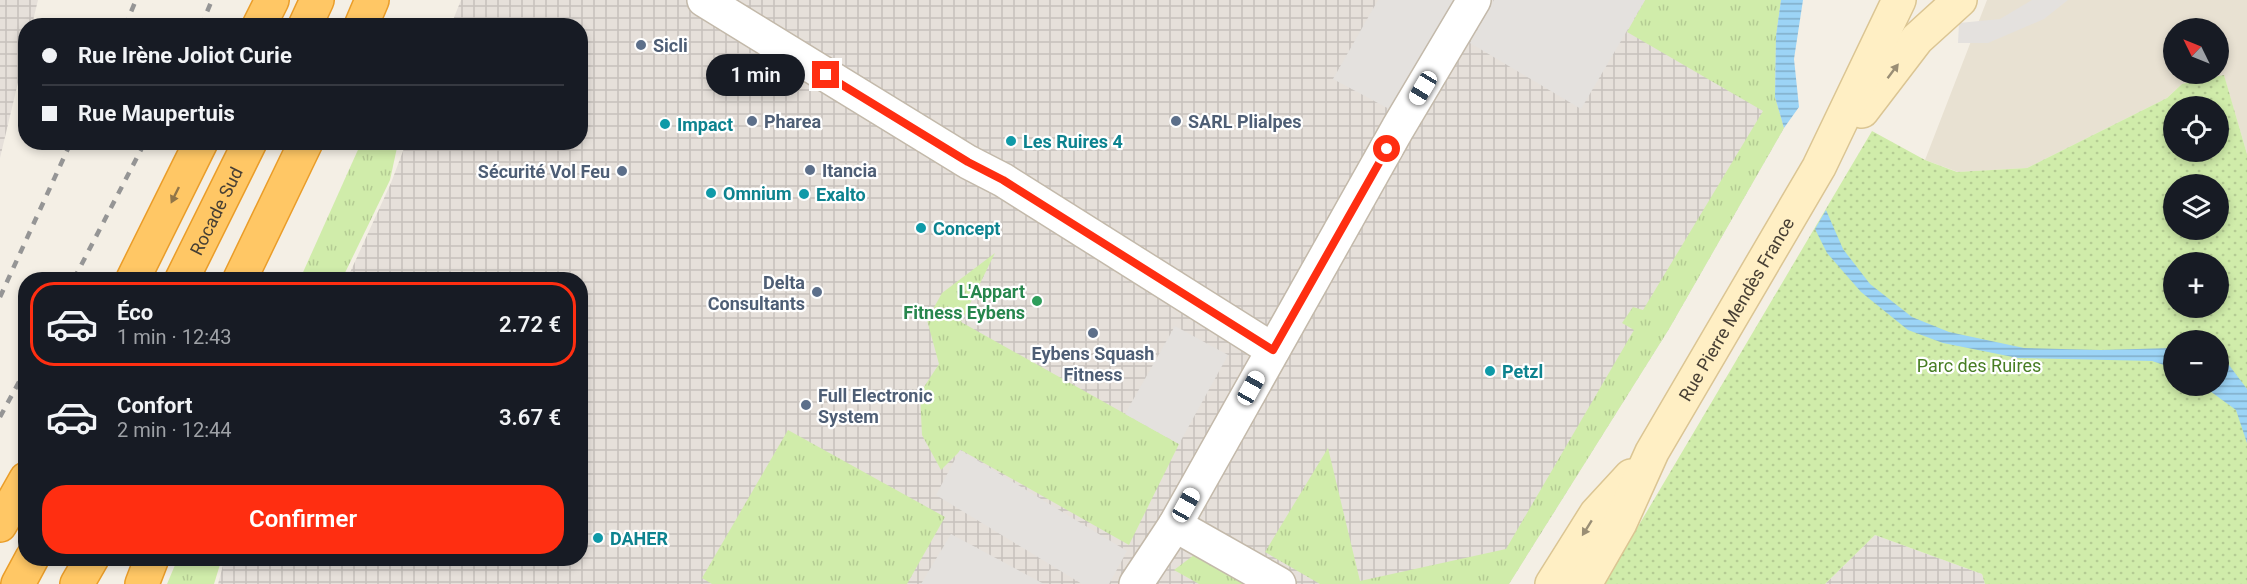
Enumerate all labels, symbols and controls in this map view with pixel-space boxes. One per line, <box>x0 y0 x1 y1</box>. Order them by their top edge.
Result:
north arrow <box>2163 18 2229 84</box>
map controls <box>2163 18 2229 396</box>
place label: Sicli <box>653 35 688 56</box>
marker: Sicli <box>634 38 648 52</box>
text: Rue Irène Joliot Curie <box>78 43 292 68</box>
callout: 1 min <box>706 54 805 96</box>
route end <box>812 61 839 88</box>
text: 1 min <box>730 63 781 87</box>
one-way arrow <box>1887 63 1899 79</box>
car <box>1406 68 1440 108</box>
button: locate <box>2163 96 2229 162</box>
text: Rue Maupertuis <box>78 101 235 126</box>
place label: Pharea <box>764 111 821 132</box>
place label: SARL Plialpes <box>1188 111 1302 132</box>
place label: Impact <box>677 114 733 135</box>
marker: Pharea <box>745 114 759 128</box>
marker: SARL Plialpes <box>1169 114 1183 128</box>
marker: Impact <box>658 117 672 131</box>
place label: Les Ruires 4 <box>1023 131 1123 152</box>
marker: Les Ruires 4 <box>1004 134 1018 148</box>
route start <box>1373 135 1400 162</box>
place label: Itancia <box>822 160 877 181</box>
place label: Sécurité Vol Feu <box>478 161 610 182</box>
street label: Rocade Sud <box>185 163 246 258</box>
marker: Itancia <box>803 163 817 177</box>
marker: Sécurité Vol Feu <box>615 164 629 178</box>
button: layers <box>2163 174 2229 240</box>
place label: Omnium <box>723 183 792 204</box>
place label: Exalto <box>816 184 866 205</box>
one-way arrow <box>171 186 181 204</box>
marker: Omnium <box>704 186 718 200</box>
marker: Exalto <box>797 187 811 201</box>
street label: Rue Pierre Mendès France <box>1674 213 1798 405</box>
place label: Concept <box>933 218 1000 239</box>
marker: Concept <box>914 221 928 235</box>
button: + <box>2163 252 2229 318</box>
place label: Delta Consultants <box>708 272 805 314</box>
place label: L'Appart Fitness Eybens <box>903 281 1025 323</box>
marker: Delta Consultants <box>810 285 824 299</box>
marker: L'Appart Fitness Eybens <box>1030 294 1044 308</box>
icon: car <box>45 297 99 351</box>
text: Éco <box>117 300 153 325</box>
text: 2.72 € <box>499 312 561 337</box>
text: 1 min · 12:43 <box>117 325 232 349</box>
marker: Eybens Squash Fitness <box>1086 326 1100 340</box>
button: − <box>2163 330 2229 396</box>
place label: Eybens Squash Fitness <box>1032 343 1154 385</box>
park label: Parc des Ruires <box>1917 355 2041 376</box>
place label: Petzl <box>1502 361 1543 382</box>
marker: Petzl <box>1483 364 1497 378</box>
car <box>1234 368 1268 408</box>
place label: Full Electronic System <box>818 385 933 427</box>
icon: car <box>45 390 99 444</box>
text: Confort <box>117 393 192 418</box>
marker: Full Electronic System <box>799 398 813 412</box>
text: 3.67 € <box>499 405 561 430</box>
text: 2 min · 12:44 <box>117 418 232 442</box>
button: Confirmer <box>42 485 564 554</box>
car <box>1169 485 1203 525</box>
one-way arrow <box>1582 520 1593 536</box>
place label: DAHER <box>610 528 668 549</box>
marker: DAHER <box>591 531 605 545</box>

